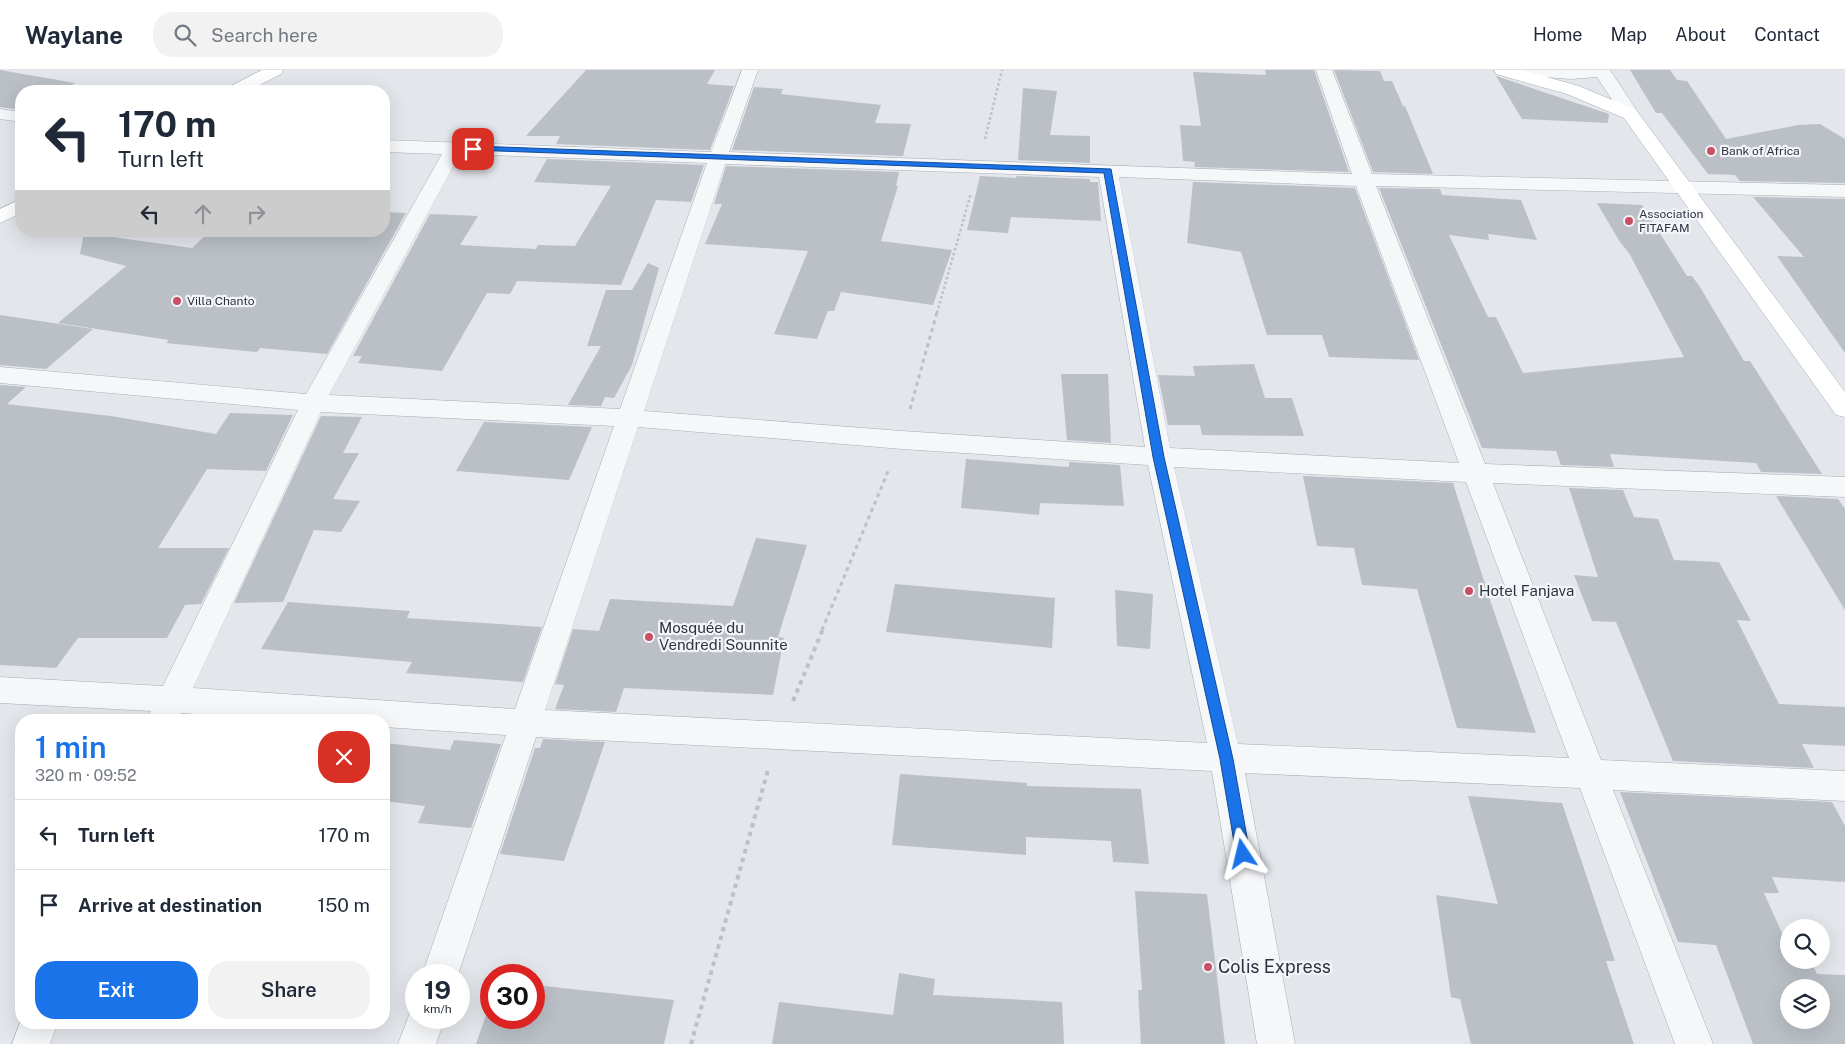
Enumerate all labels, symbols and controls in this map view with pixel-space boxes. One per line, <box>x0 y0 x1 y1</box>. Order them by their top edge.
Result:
search box <box>153 12 503 57</box>
text: Waylane <box>25 21 123 49</box>
icon: search <box>171 21 199 49</box>
text: Search here <box>211 24 318 46</box>
text: Home <box>1533 24 1583 45</box>
text: Map <box>1611 24 1647 45</box>
text: About <box>1675 24 1726 45</box>
text: Contact <box>1754 24 1820 45</box>
text: 170 m <box>118 104 216 145</box>
icon: left <box>35 105 100 170</box>
pin <box>452 128 494 170</box>
icon: arrive <box>459 135 487 163</box>
place label: Bank of Africa <box>1721 144 1800 158</box>
marker: Bank of Africa <box>1705 145 1717 157</box>
text: Turn left <box>118 146 204 172</box>
icon: left <box>136 200 164 228</box>
icon: ahead <box>189 200 217 228</box>
icon: right <box>242 200 270 228</box>
place label: Association FITAFAM <box>1639 207 1703 235</box>
marker: Association FITAFAM <box>1623 215 1635 227</box>
place label: Villa Chanto <box>187 294 255 308</box>
marker: Villa Chanto <box>171 295 183 307</box>
place label: Hotel Fanjava <box>1479 582 1574 599</box>
marker: Hotel Fanjava <box>1463 585 1475 597</box>
place label: Mosquée du Vendredi Sounnite <box>659 619 788 653</box>
marker: Mosquée du Vendredi Sounnite <box>643 631 655 643</box>
text: 1 min <box>35 729 106 765</box>
button: close <box>318 731 370 783</box>
text: 320 m · 09:52 <box>35 766 137 785</box>
icon: left <box>35 821 63 849</box>
text: Turn left <box>78 824 155 846</box>
text: 170 m <box>319 824 370 846</box>
position arrow <box>1216 827 1268 879</box>
icon: arrive <box>35 891 63 919</box>
text: Arrive at destination <box>78 894 262 916</box>
text: 150 m <box>317 894 370 916</box>
map controls <box>1780 919 1830 1029</box>
button: search <box>1780 919 1830 969</box>
place label: Colis Express <box>1218 956 1331 977</box>
button: Exit <box>35 961 198 1019</box>
button: Share <box>208 961 370 1019</box>
marker: Colis Express <box>1202 961 1214 973</box>
speed limit sign: 30 <box>480 964 545 1029</box>
text: 19 <box>424 975 451 1005</box>
button: layers <box>1780 979 1830 1029</box>
text: km/h <box>423 1002 452 1016</box>

